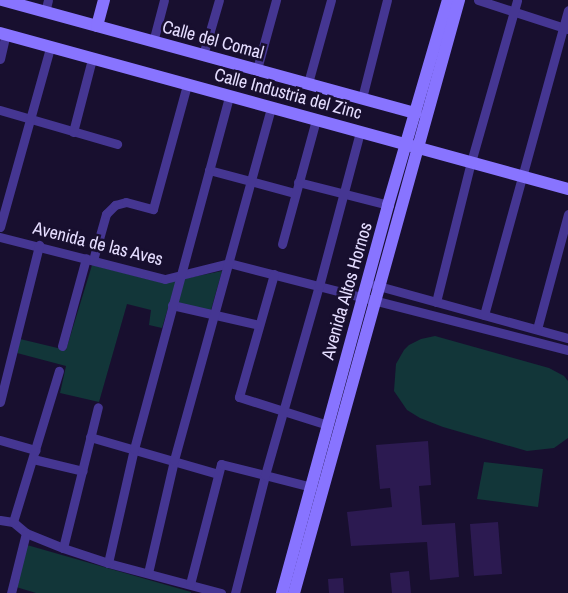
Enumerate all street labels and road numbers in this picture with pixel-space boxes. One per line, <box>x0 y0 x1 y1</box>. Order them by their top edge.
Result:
street label: Calle del Comal <box>160 16 266 64</box>
street label: Calle Industria del Zinc <box>212 64 364 124</box>
street label: Avenida de las Aves <box>30 217 166 271</box>
street label: Avenida Altos Hornos <box>317 220 377 362</box>

